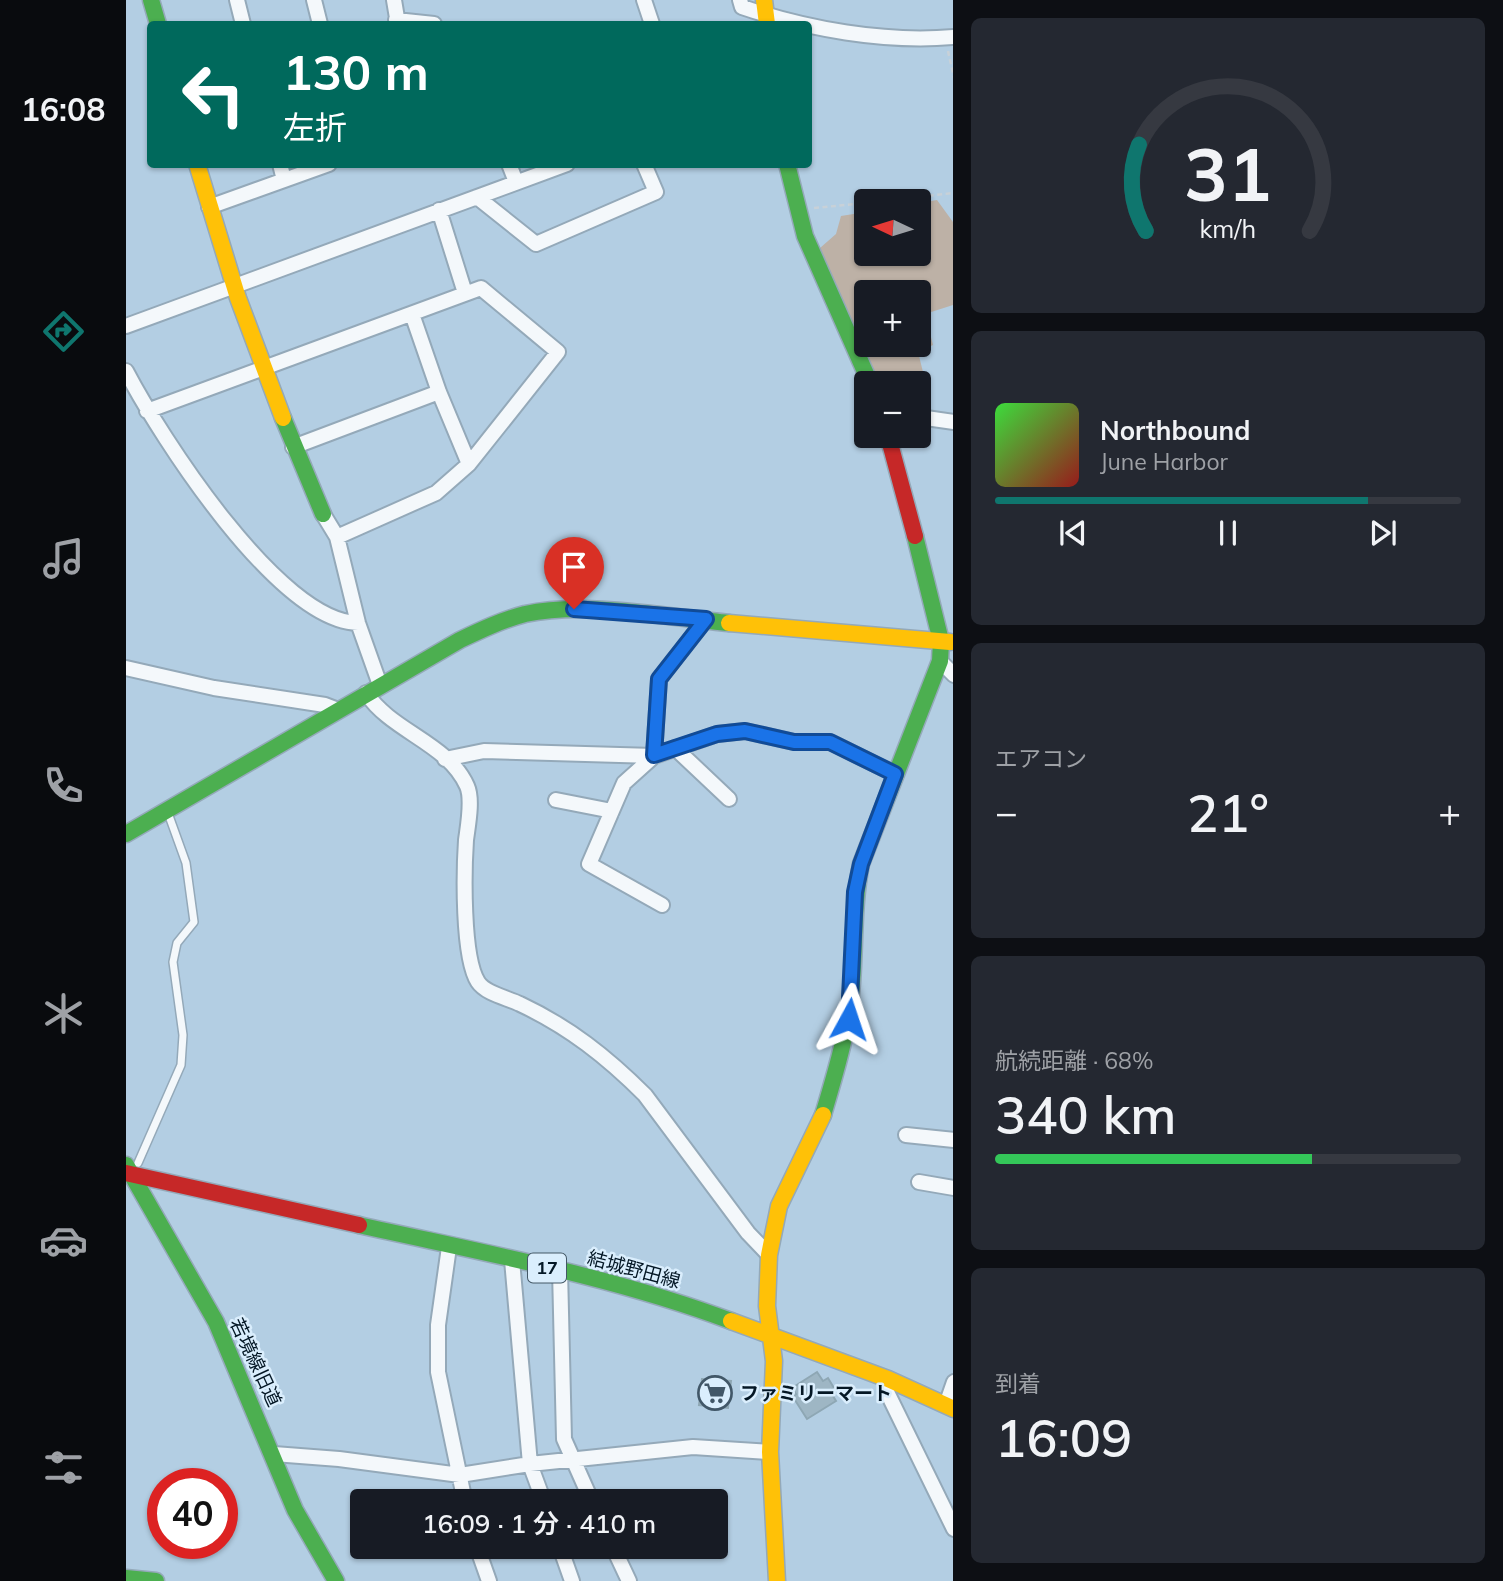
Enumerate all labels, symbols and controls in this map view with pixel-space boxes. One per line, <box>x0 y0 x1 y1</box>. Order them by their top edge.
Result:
text: 130 m <box>283 41 429 102</box>
icon: left <box>168 49 259 140</box>
text: 16:08 <box>21 89 105 129</box>
text: 左折 <box>283 107 347 147</box>
text: 31 <box>1184 129 1272 220</box>
north arrow <box>854 189 931 266</box>
map controls <box>854 189 931 448</box>
text: km/h <box>1200 213 1256 244</box>
button: + <box>854 280 931 357</box>
icon: directions <box>39 307 88 356</box>
button: − <box>854 371 931 448</box>
text: Northbound <box>1100 414 1250 447</box>
text: June Harbor <box>1100 447 1228 476</box>
icon: previous <box>1054 514 1092 552</box>
icon: pause <box>1209 514 1247 552</box>
icon: next <box>1364 514 1402 552</box>
icon: music <box>39 534 88 583</box>
pin <box>544 537 604 609</box>
icon: arrive <box>555 548 593 586</box>
text: エアコン <box>995 744 1087 773</box>
icon: phone <box>39 761 88 810</box>
text: 21° <box>1187 780 1269 845</box>
text: − <box>995 788 1018 836</box>
text: + <box>1438 788 1461 836</box>
position arrow <box>812 982 886 1056</box>
icon: climate <box>39 989 88 1038</box>
text: 航続距離 · 68% <box>995 1046 1153 1075</box>
text: 340 km <box>995 1082 1176 1147</box>
icon: car <box>39 1216 88 1265</box>
street label: 結城野田線 <box>585 1245 683 1293</box>
road number: 17 <box>528 1254 566 1282</box>
street label: 若境線旧道 <box>225 1314 287 1410</box>
text: 到着 <box>995 1369 1041 1398</box>
supermarket icon: ファミリーマート <box>696 1374 734 1412</box>
place label: ファミリーマート <box>740 1381 892 1405</box>
text: 16:09 <box>995 1405 1132 1470</box>
icon: filters <box>39 1443 88 1492</box>
speed limit sign: 40 <box>147 1468 238 1559</box>
text: 16:09 · 1 分 · 410 m <box>422 1507 656 1540</box>

